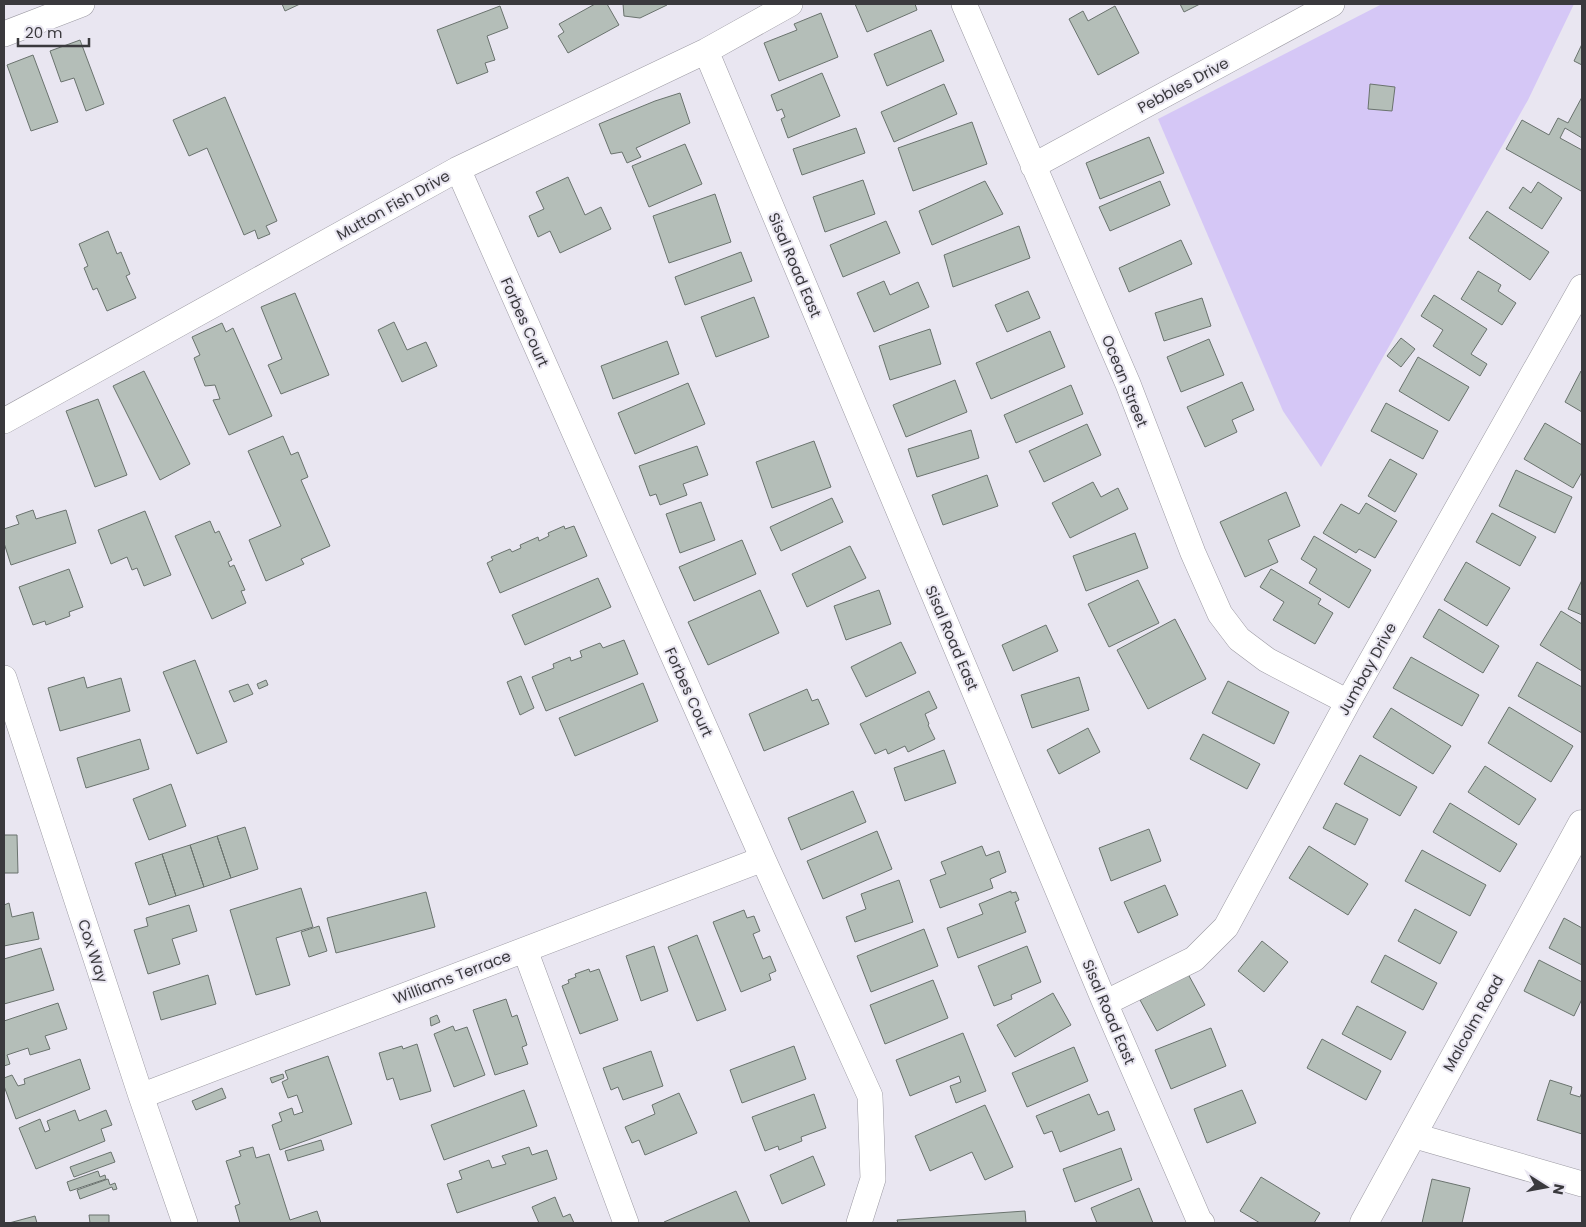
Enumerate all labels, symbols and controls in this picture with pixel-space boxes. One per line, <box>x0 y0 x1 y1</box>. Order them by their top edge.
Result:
scale bar <box>18 15 89 47</box>
text: 20 m <box>25 22 63 43</box>
street label: Pebbles Drive <box>1134 52 1232 118</box>
street label: Mutton Fish Drive <box>332 165 454 245</box>
street label: Sisal Road East <box>763 209 827 321</box>
street label: Forbes Court <box>496 274 554 370</box>
street label: Ocean Street <box>1097 332 1153 430</box>
street label: Sisal Road East <box>920 582 984 694</box>
street label: Jumbay Drive <box>1333 619 1401 719</box>
street label: Forbes Court <box>660 644 718 740</box>
street label: Cox Way <box>73 917 113 986</box>
street label: Williams Terrace <box>390 945 514 1009</box>
street label: Sisal Road East <box>1077 956 1141 1068</box>
street label: Malcolm Road <box>1438 971 1508 1075</box>
north arrow <box>1521 1162 1571 1212</box>
text: N <box>1548 1182 1570 1197</box>

